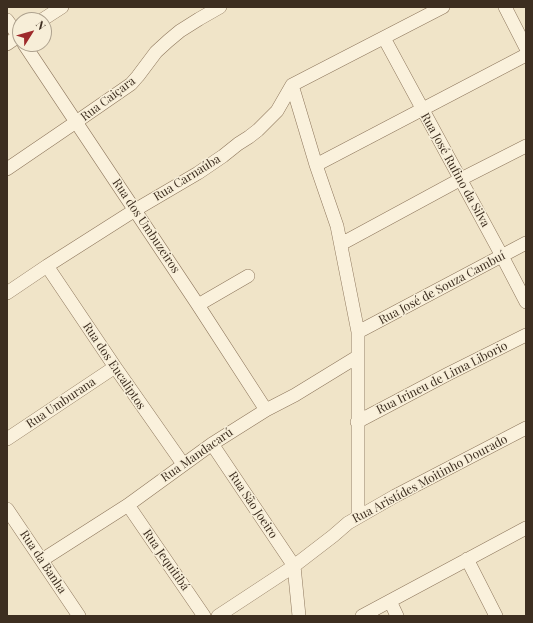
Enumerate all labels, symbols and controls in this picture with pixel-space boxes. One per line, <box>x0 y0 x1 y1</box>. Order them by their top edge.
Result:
north arrow <box>12 12 52 52</box>
text: N <box>33 17 50 33</box>
street label: Rua Caiçara <box>78 74 138 124</box>
street label: Rua José Rufino da Silva <box>418 110 492 230</box>
street label: Rua Carnaúba <box>151 152 223 204</box>
street label: Rua dos Umbuzeiros <box>109 176 183 276</box>
street label: Rua José de Souza Cambuí <box>376 248 508 328</box>
street label: Rua dos Eucaliptos <box>80 320 148 412</box>
street label: Rua Irineu de Lima Liborio <box>374 339 510 417</box>
street label: Rua Umburana <box>24 375 98 431</box>
street label: Rua Mandacarú <box>158 425 236 485</box>
street label: Rua Aristídes Moitinho Dourado <box>350 432 510 526</box>
street label: Rua São Joeiro <box>225 469 281 541</box>
street label: Rua Jequitibá <box>140 527 192 593</box>
street label: Rua da Banha <box>17 528 69 596</box>

